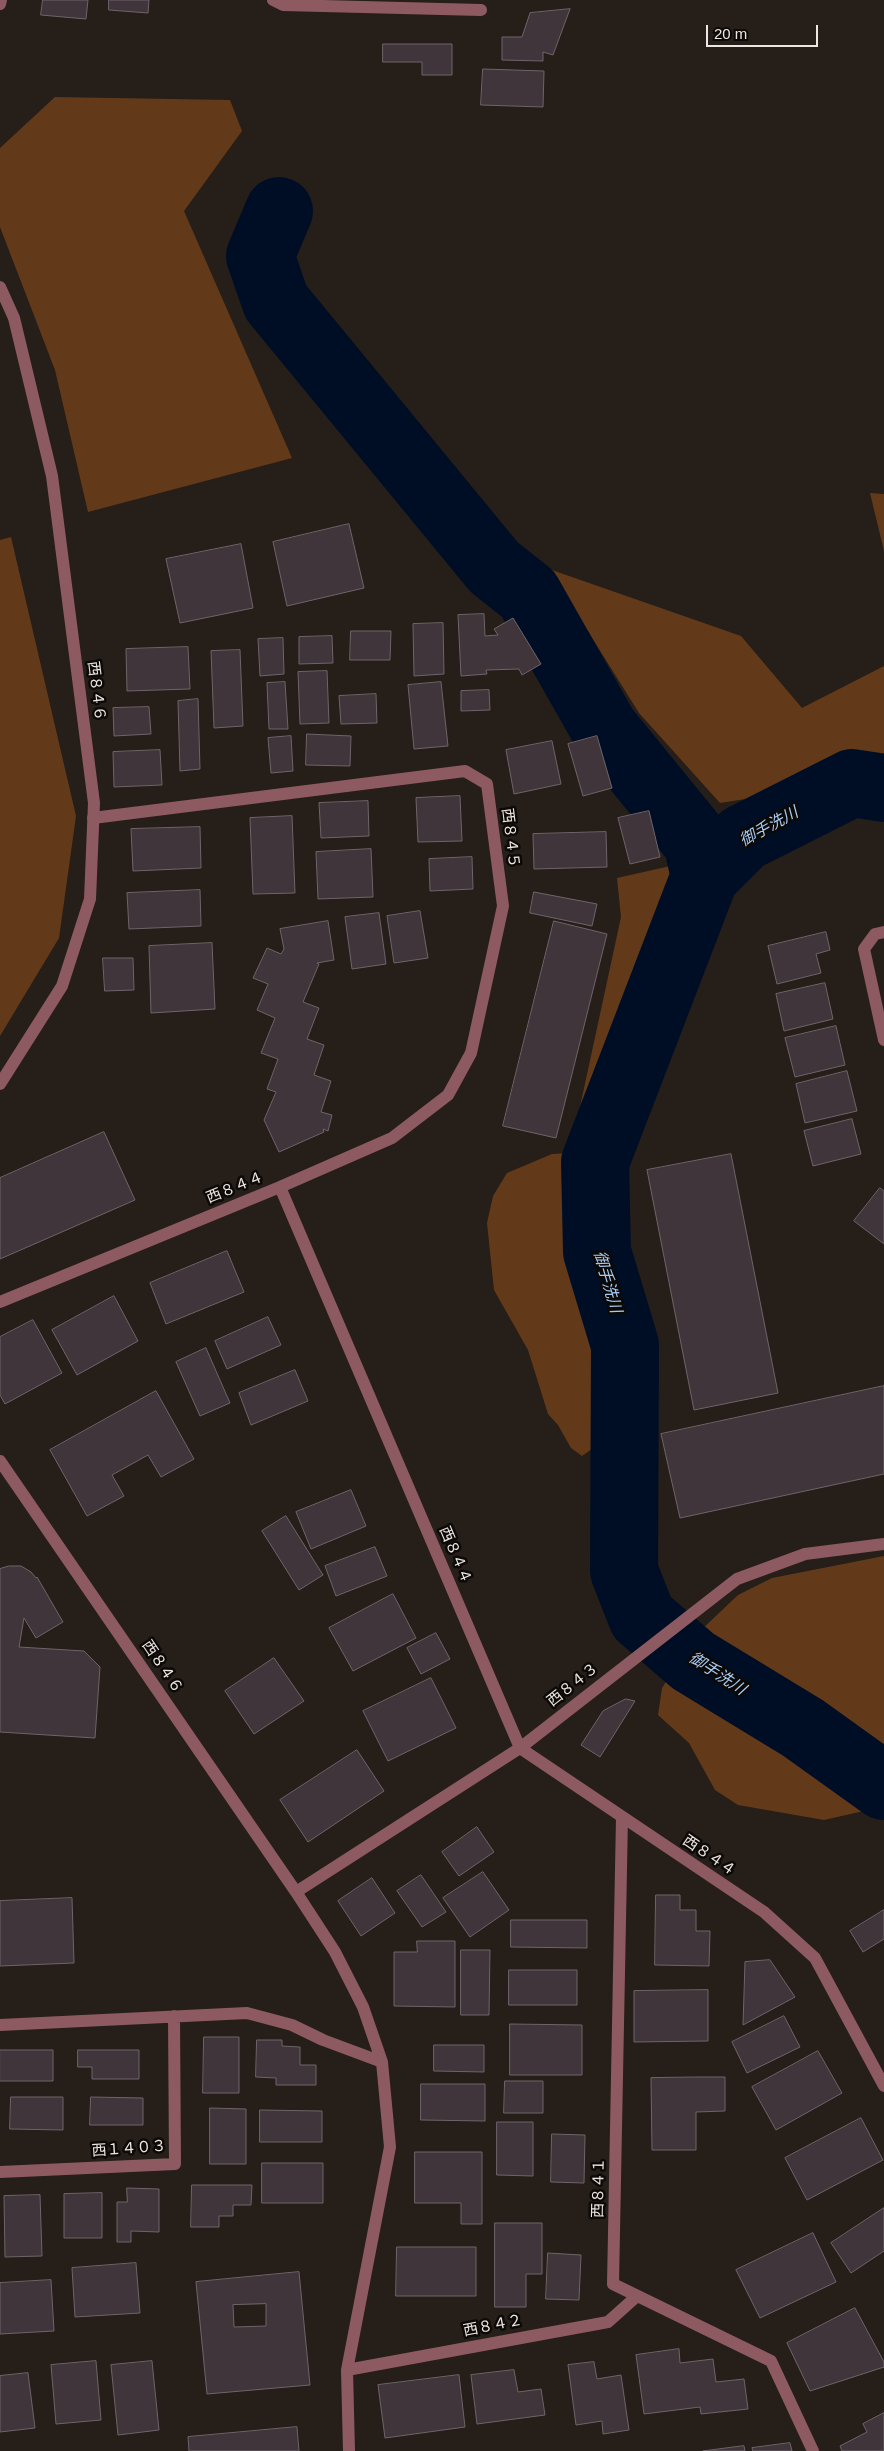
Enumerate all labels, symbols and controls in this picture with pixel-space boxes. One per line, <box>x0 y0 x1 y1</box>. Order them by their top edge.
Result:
scale bar <box>709 15 822 47</box>
text: 20 m <box>714 25 747 42</box>
street label: 西８４６ <box>83 660 109 722</box>
water label: 御手洗川 <box>736 803 802 851</box>
street label: 西８４５ <box>497 807 523 869</box>
street label: 西８４４ <box>204 1168 266 1208</box>
water label: 御手洗川 <box>589 1249 625 1315</box>
street label: 西８４４ <box>435 1524 475 1586</box>
street label: 西８４６ <box>138 1637 186 1697</box>
water label: 御手洗川 <box>685 1649 749 1699</box>
street label: 西８４３ <box>544 1659 602 1711</box>
street label: 西８４４ <box>679 1832 739 1880</box>
street label: 西１４０３ <box>91 2137 167 2161</box>
street label: 西８４１ <box>589 2158 609 2218</box>
street label: 西８４２ <box>462 2311 524 2341</box>

